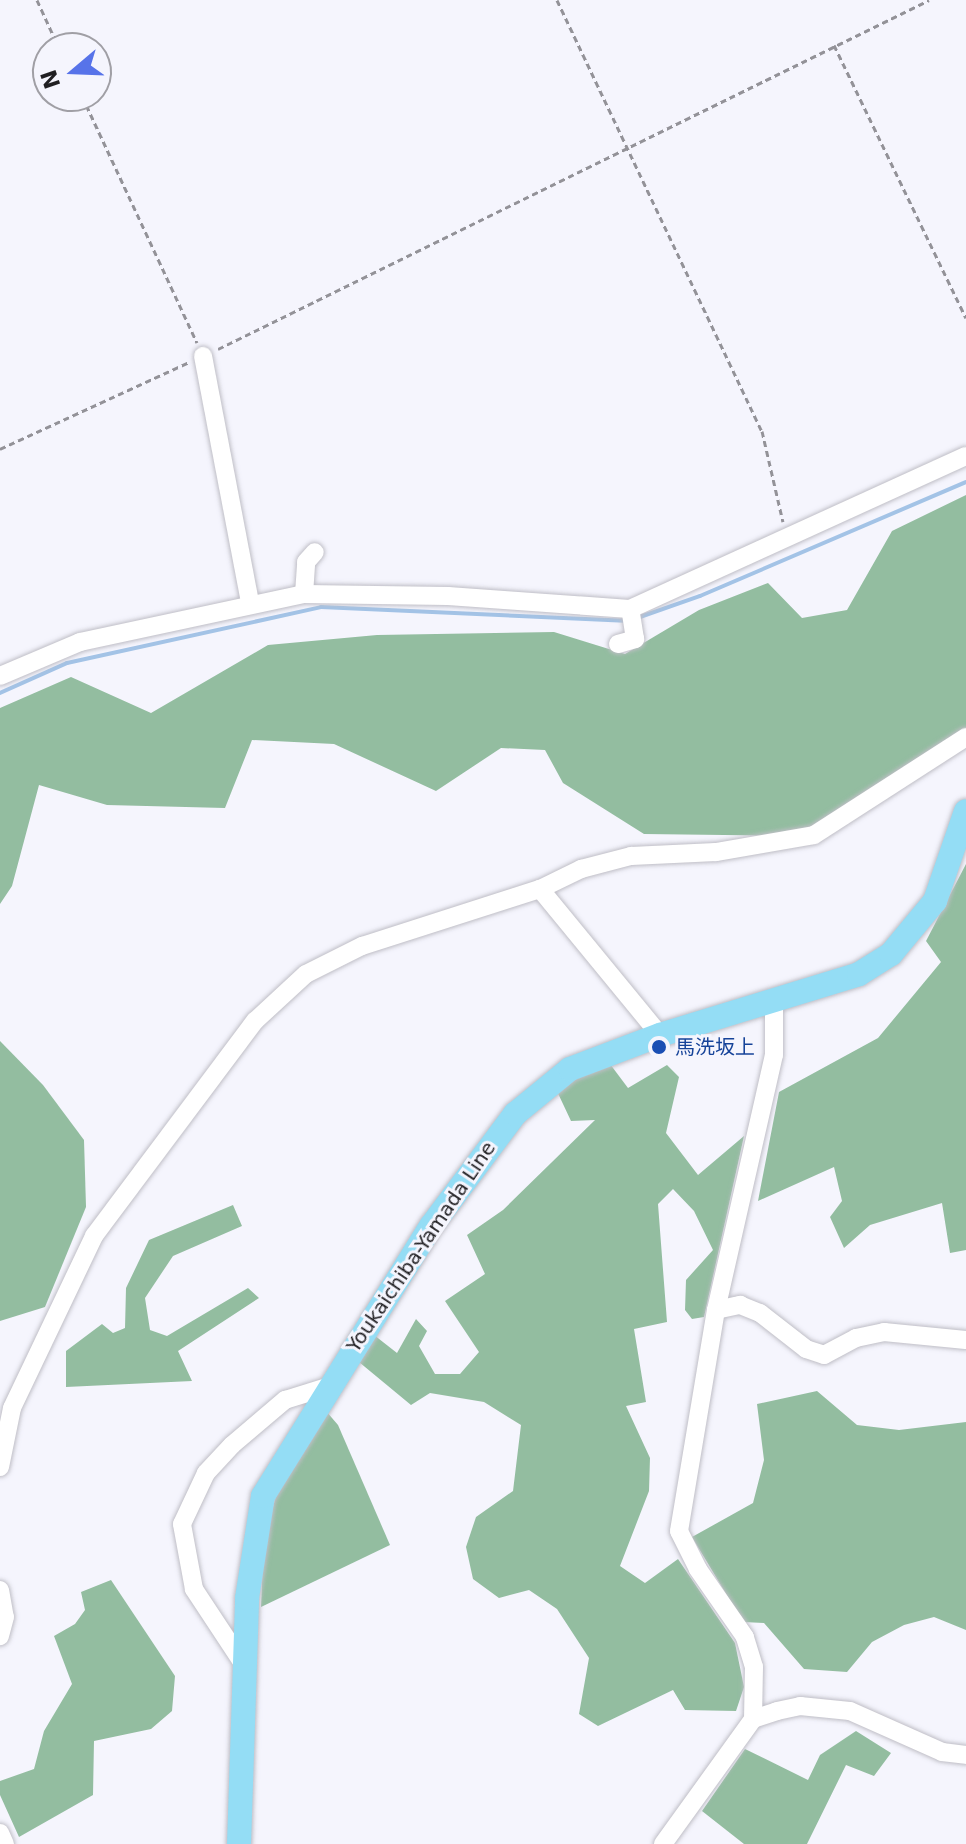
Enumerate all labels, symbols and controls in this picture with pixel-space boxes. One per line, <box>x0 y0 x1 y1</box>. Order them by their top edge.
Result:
north arrow <box>32 32 112 112</box>
text: N <box>36 67 66 92</box>
place label: 馬洗坂上 <box>675 1035 755 1059</box>
marker: 馬洗坂上 <box>650 1038 668 1056</box>
street label: Youkaichiba-Yamada Line <box>341 1137 501 1357</box>

